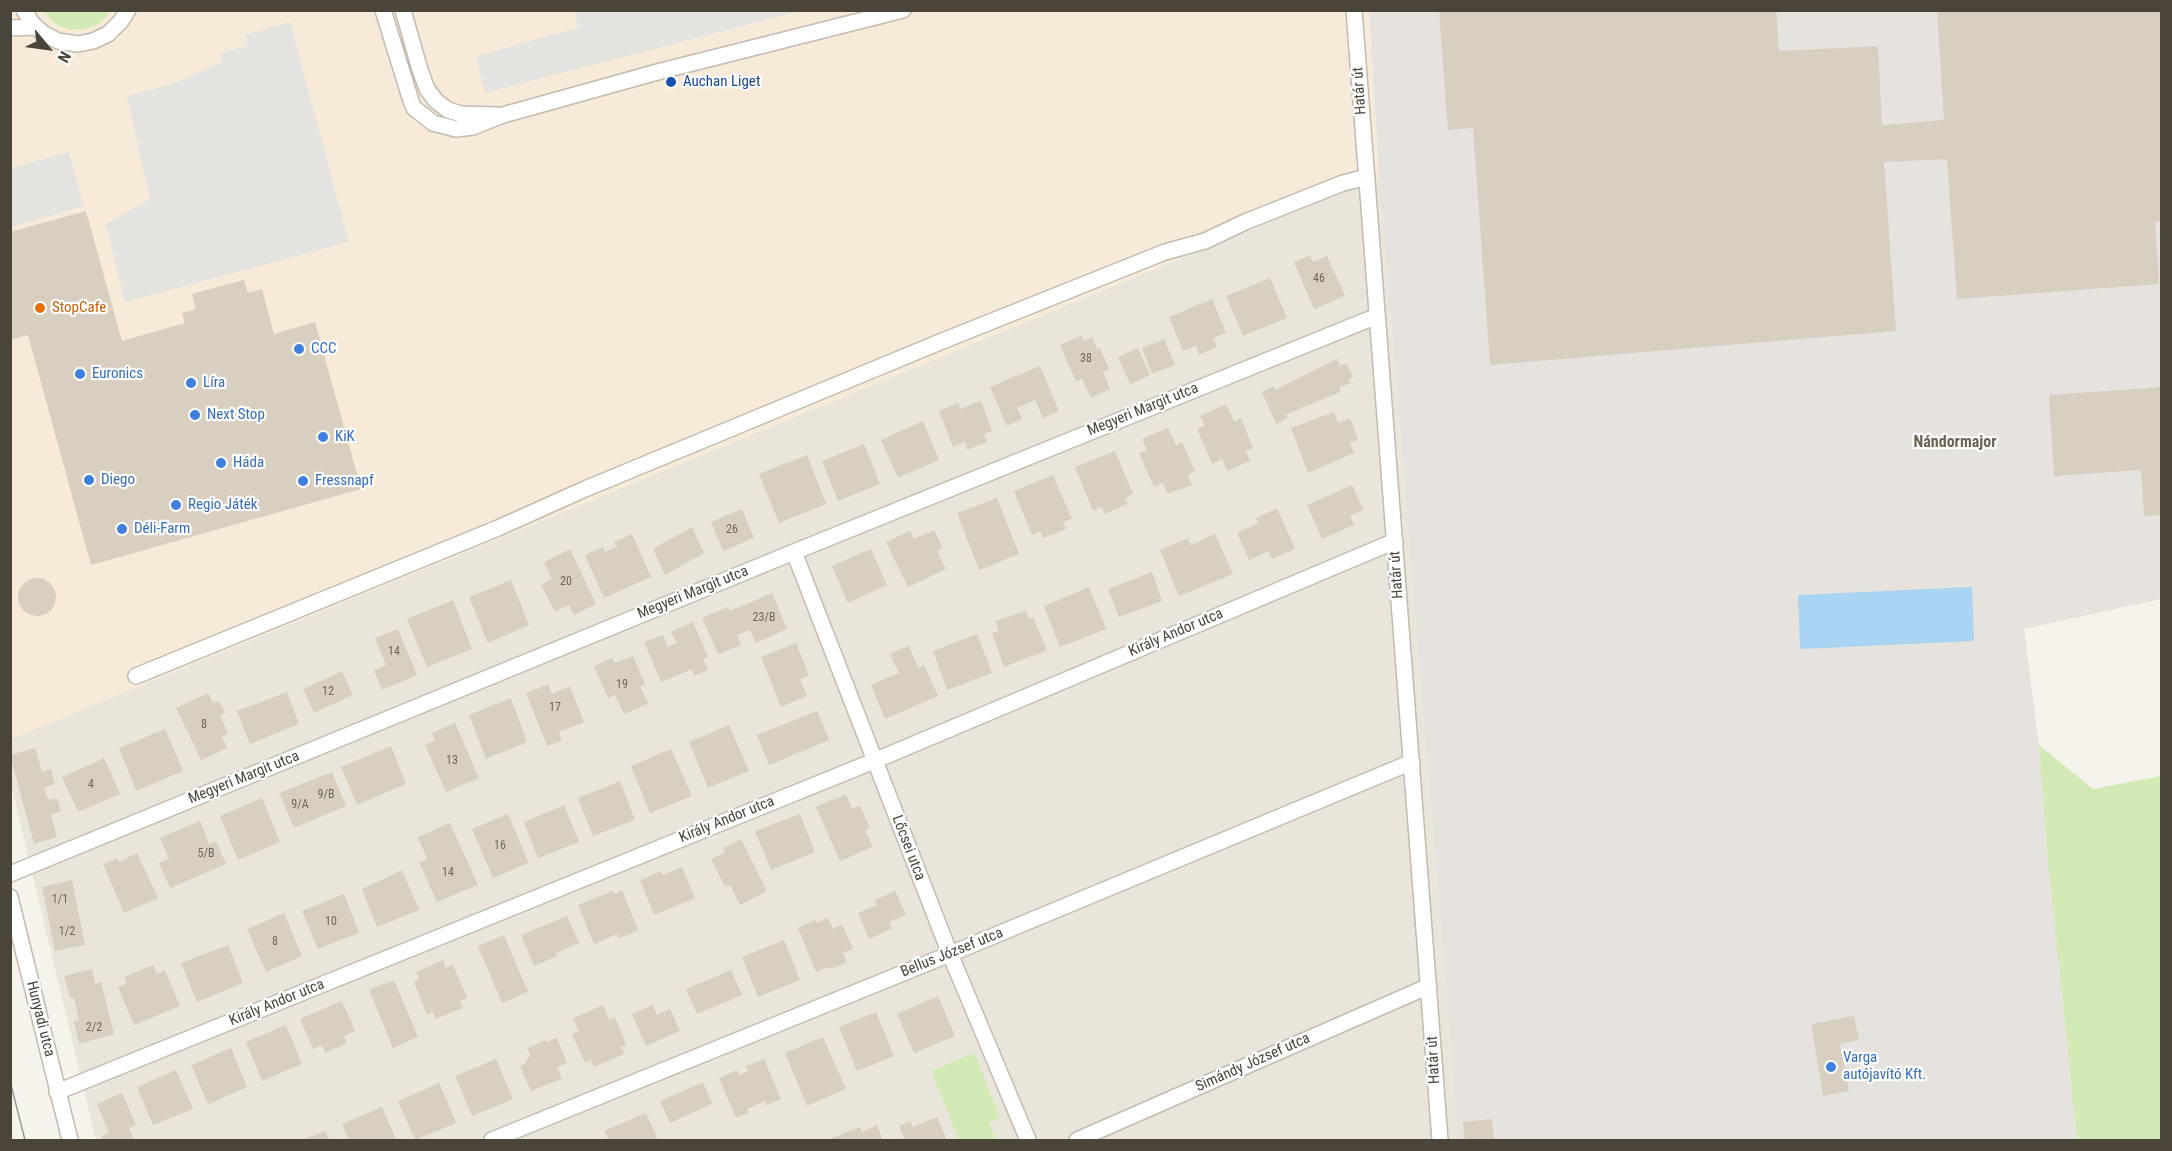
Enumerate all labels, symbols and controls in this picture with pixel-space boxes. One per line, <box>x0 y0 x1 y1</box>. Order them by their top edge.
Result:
north arrow <box>18 18 78 78</box>
text: N <box>54 48 75 66</box>
street label: Határ út <box>1349 67 1371 115</box>
place label: Auchan Liget <box>683 73 760 91</box>
marker: Auchan Liget <box>664 75 678 89</box>
house number: 46 <box>1313 272 1325 286</box>
place label: StopCafe <box>52 299 106 317</box>
marker: StopCafe <box>33 301 47 315</box>
place label: CCC <box>311 340 337 358</box>
marker: CCC <box>292 342 306 356</box>
house number: 38 <box>1080 352 1092 366</box>
place label: Euronics <box>92 365 143 383</box>
marker: Euronics <box>73 367 87 381</box>
place label: Líra <box>203 374 225 392</box>
marker: Líra <box>184 376 198 390</box>
street label: Megyeri Margit utca <box>1085 380 1201 440</box>
place label: Next Stop <box>207 406 265 424</box>
marker: Next Stop <box>188 408 202 422</box>
place label: KiK <box>335 428 355 446</box>
marker: KiK <box>316 430 330 444</box>
district label: Nándormajor <box>1914 433 1996 453</box>
place label: Háda <box>233 454 264 472</box>
marker: Háda <box>214 456 228 470</box>
place label: Diego <box>101 471 135 489</box>
place label: Fressnapf <box>315 472 374 490</box>
marker: Diego <box>82 473 96 487</box>
marker: Fressnapf <box>296 474 310 488</box>
place label: Regio Játék <box>188 496 257 514</box>
marker: Regio Játék <box>169 498 183 512</box>
place label: Déli-Farm <box>134 520 190 538</box>
marker: Déli-Farm <box>115 522 129 536</box>
house number: 26 <box>726 523 738 537</box>
street label: Határ út <box>1386 551 1408 599</box>
street label: Megyeri Margit utca <box>635 563 751 623</box>
house number: 20 <box>560 575 572 589</box>
street label: Király Andor utca <box>1126 605 1226 661</box>
house number: 23/B <box>753 611 775 625</box>
house number: 14 <box>388 645 400 659</box>
house number: 19 <box>616 678 628 692</box>
house number: 12 <box>322 685 334 699</box>
house number: 17 <box>549 701 561 715</box>
house number: 8 <box>201 718 207 732</box>
street label: Megyeri Margit utca <box>186 748 302 808</box>
house number: 13 <box>446 754 458 768</box>
house number: 4 <box>88 778 94 792</box>
house number: 9/B <box>318 788 334 802</box>
street label: Király Andor utca <box>677 793 777 847</box>
house number: 9/A <box>291 798 309 812</box>
street label: Lőcsei utca <box>887 813 929 883</box>
house number: 16 <box>494 839 506 853</box>
house number: 5/B <box>198 847 214 861</box>
house number: 14 <box>442 866 454 880</box>
house number: 1/1 <box>52 893 68 907</box>
house number: 10 <box>325 915 337 929</box>
street label: Bellus József utca <box>898 924 1006 982</box>
house number: 1/2 <box>59 925 75 939</box>
house number: 8 <box>272 935 278 949</box>
street label: Király Andor utca <box>227 976 327 1030</box>
street label: Hunyadi utca <box>22 979 58 1059</box>
house number: 2/2 <box>86 1021 102 1035</box>
street label: Simándy József utca <box>1193 1030 1313 1096</box>
street label: Határ út <box>1424 1036 1444 1084</box>
place label: Varga autójavító Kft. <box>1843 1049 1926 1084</box>
marker: Varga autójavító Kft. <box>1824 1060 1838 1074</box>

